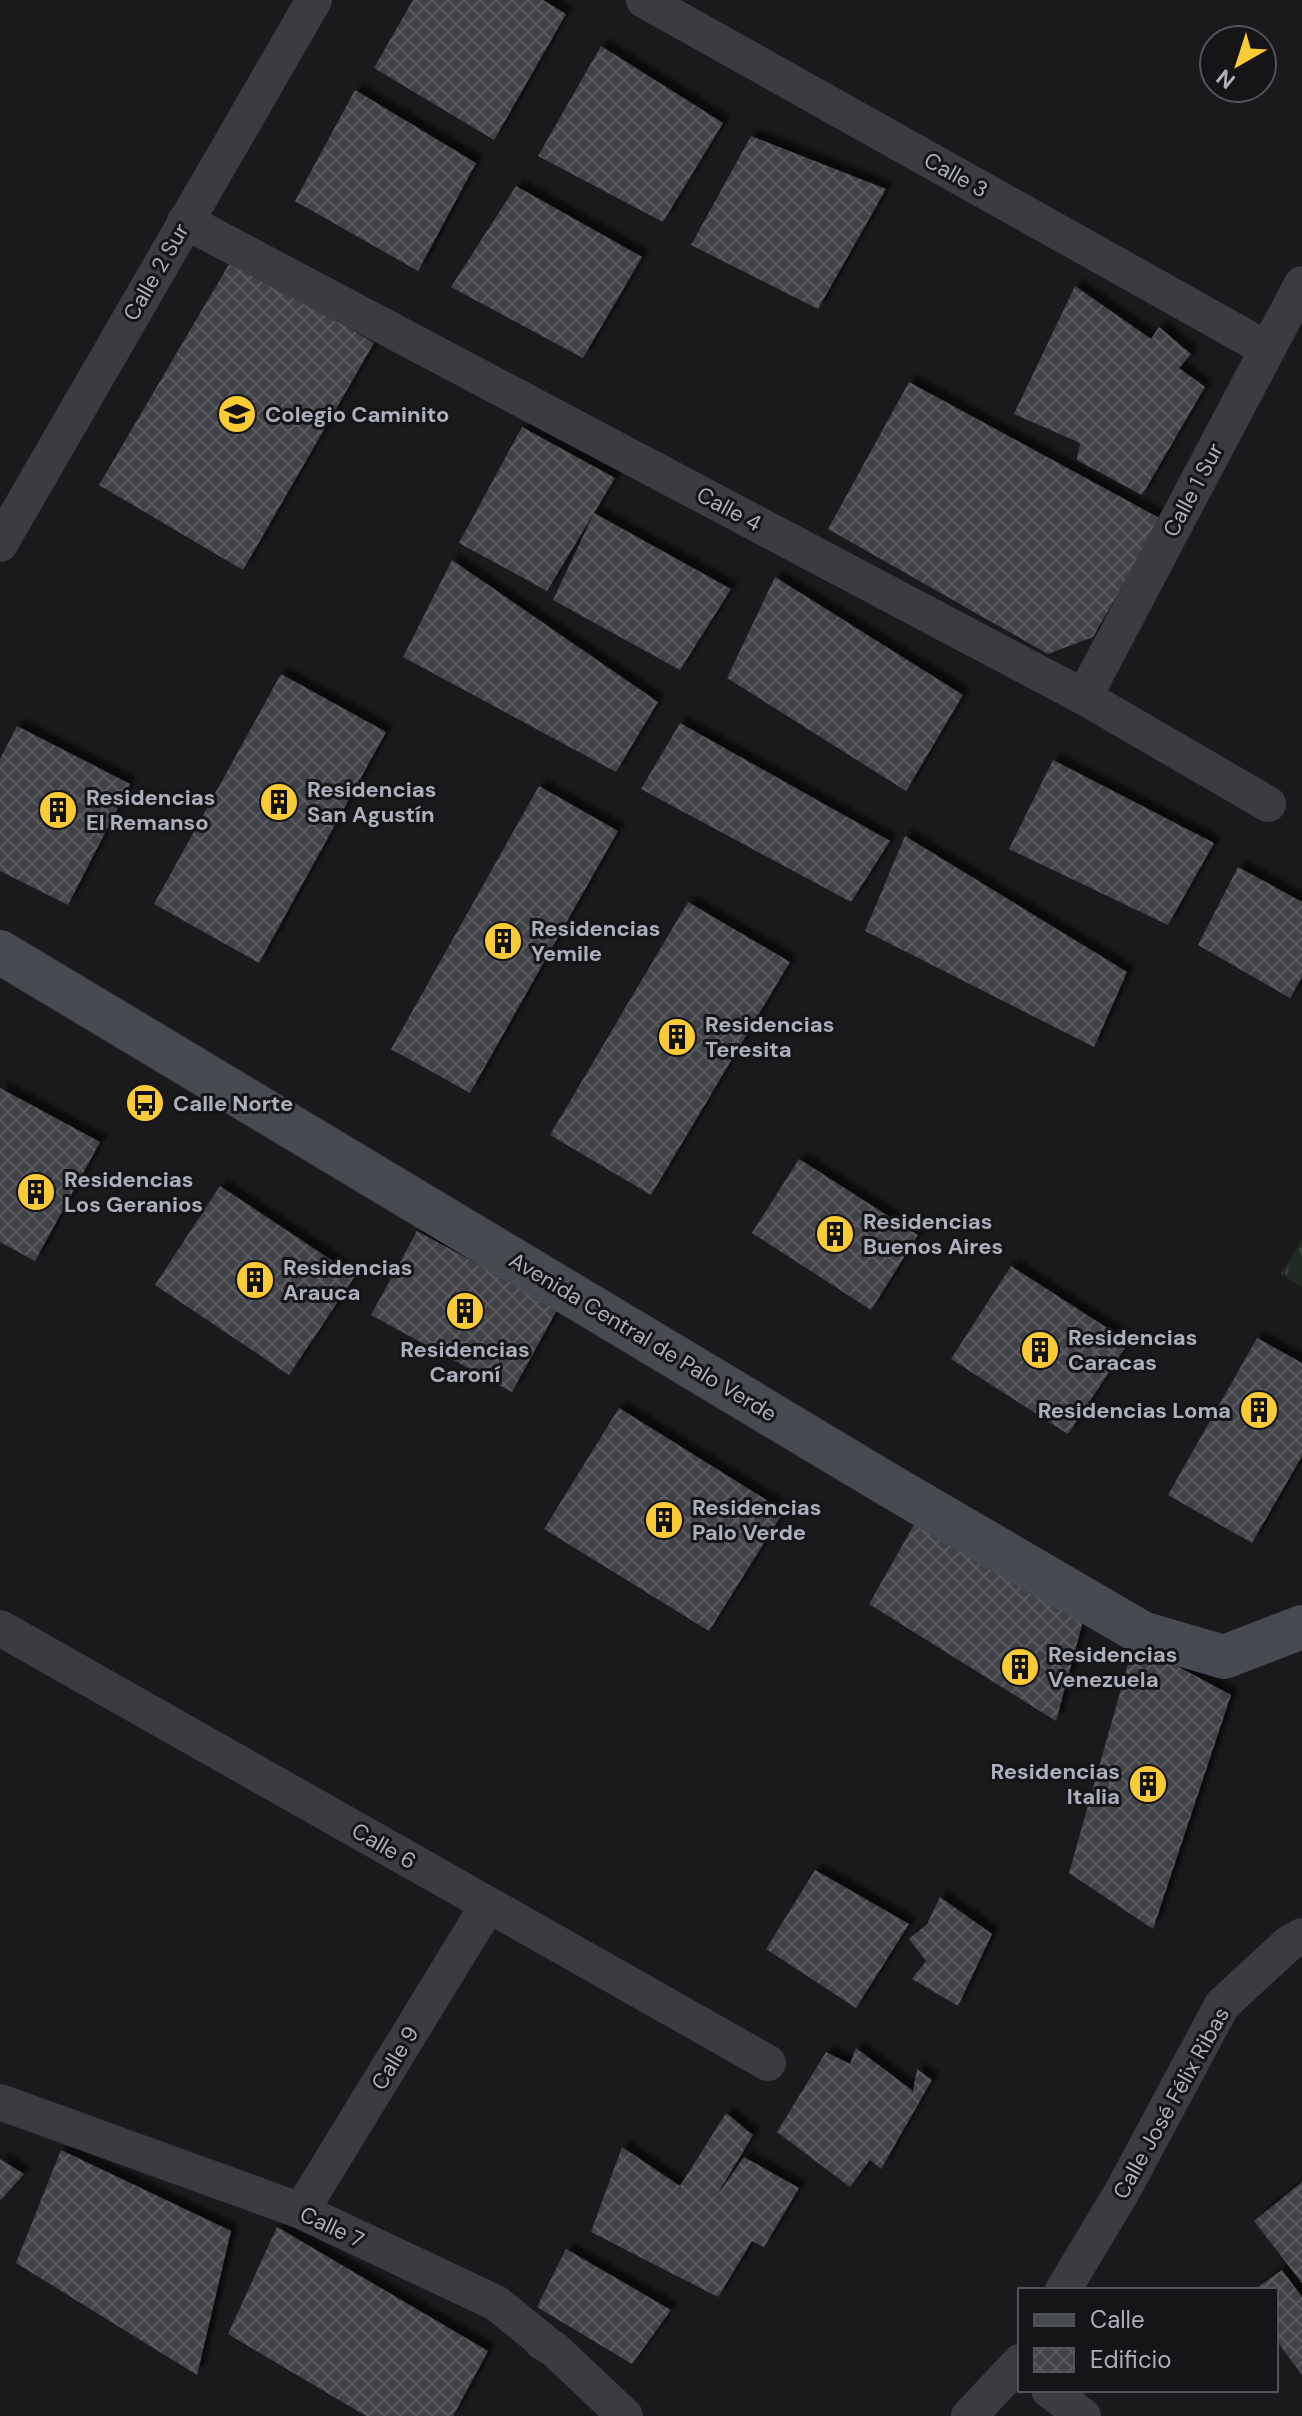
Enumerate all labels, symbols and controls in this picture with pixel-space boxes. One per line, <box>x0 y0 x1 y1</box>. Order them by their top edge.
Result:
north arrow <box>1198 24 1278 104</box>
text: N <box>1210 63 1241 95</box>
street label: Calle 3 <box>919 146 993 204</box>
street label: Calle 2 Sur <box>116 218 196 326</box>
school or university icon: Colegio Caminito <box>216 393 258 435</box>
place label: Colegio Caminito <box>265 400 449 429</box>
street label: Calle 1 Sur <box>1156 438 1230 542</box>
street label: Calle 4 <box>692 480 766 538</box>
place label: Residencias San Agustín <box>307 775 436 829</box>
building icon: Residencias San Agustín <box>258 781 300 823</box>
place label: Residencias El Remanso <box>86 783 215 837</box>
building icon: Residencias El Remanso <box>37 789 79 831</box>
place label: Residencias Yemile <box>531 914 660 968</box>
building icon: Residencias Yemile <box>482 920 524 962</box>
place label: Residencias Teresita <box>705 1010 834 1064</box>
building icon: Residencias Teresita <box>656 1016 698 1058</box>
bus stop icon: Calle Norte <box>124 1082 166 1124</box>
place label: Calle Norte <box>173 1089 293 1118</box>
place label: Residencias Los Geranios <box>64 1165 203 1219</box>
building icon: Residencias Los Geranios <box>15 1171 57 1213</box>
place label: Residencias Buenos Aires <box>863 1207 1003 1261</box>
building icon: Residencias Buenos Aires <box>814 1213 856 1255</box>
street label: Avenida Central de Palo Verde <box>504 1246 782 1428</box>
place label: Residencias Arauca <box>283 1253 412 1307</box>
building icon: Residencias Arauca <box>234 1259 276 1301</box>
building icon: Residencias Caroní <box>444 1290 486 1332</box>
place label: Residencias Caracas <box>1068 1323 1197 1377</box>
building icon: Residencias Caracas <box>1019 1329 1061 1371</box>
place label: Residencias Caroní <box>400 1335 530 1389</box>
building icon: Residencias Loma <box>1238 1389 1280 1431</box>
place label: Residencias Loma <box>1038 1396 1231 1425</box>
place label: Residencias Palo Verde <box>692 1493 821 1547</box>
building icon: Residencias Palo Verde <box>643 1499 685 1541</box>
place label: Residencias Venezuela <box>1048 1640 1177 1694</box>
building icon: Residencias Venezuela <box>999 1646 1041 1688</box>
place label: Residencias Italia <box>991 1757 1120 1811</box>
building icon: Residencias Italia <box>1127 1763 1169 1805</box>
street label: Calle 6 <box>347 1816 421 1876</box>
street label: Calle José Félix Ribas <box>1106 2002 1236 2204</box>
street label: Calle 9 <box>365 2021 425 2095</box>
street label: Calle 7 <box>295 2200 369 2254</box>
legend <box>1018 2288 1278 2392</box>
text: Calle <box>1090 2304 1145 2335</box>
text: Edificio <box>1090 2344 1172 2375</box>

